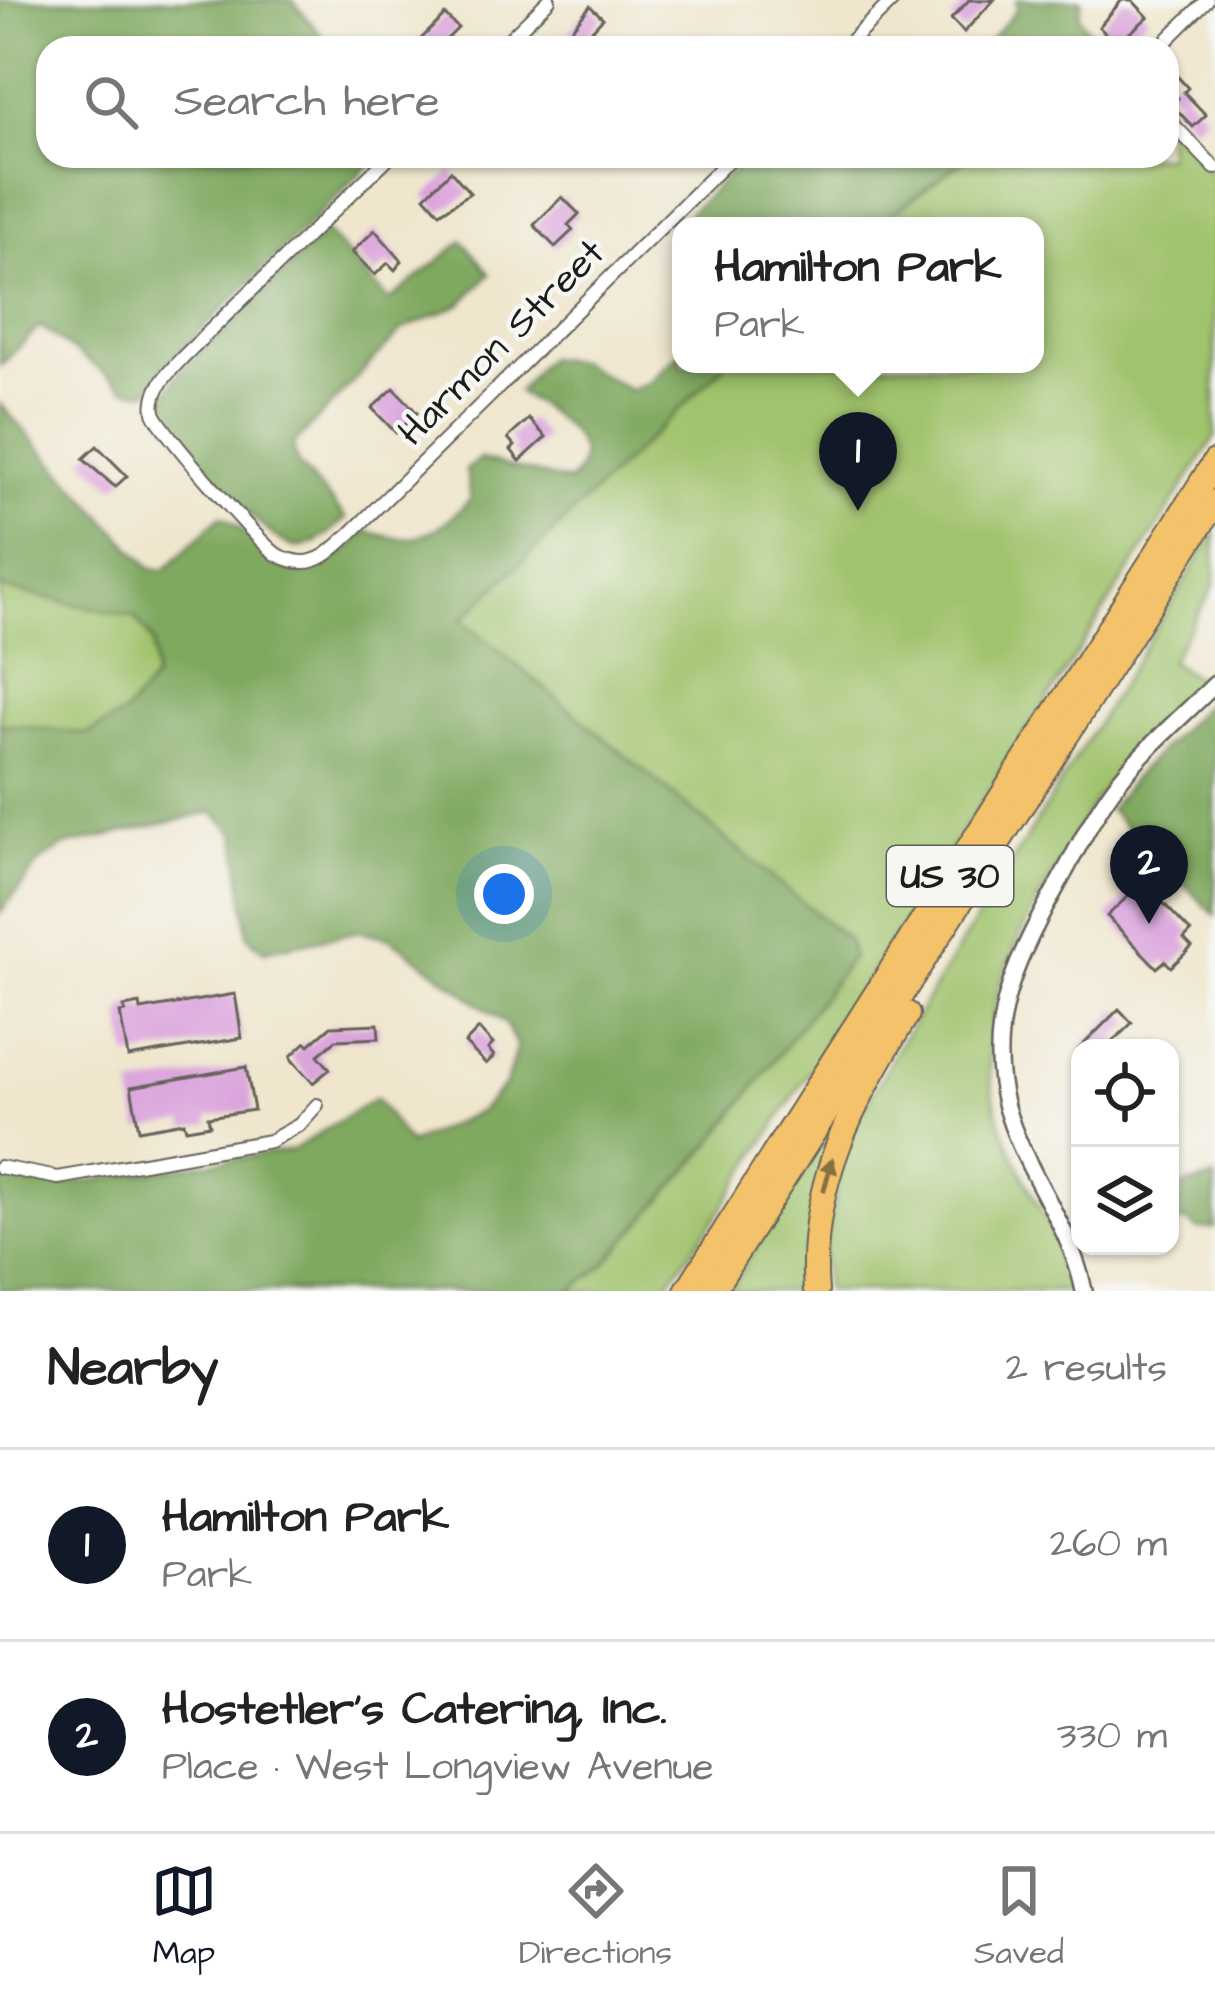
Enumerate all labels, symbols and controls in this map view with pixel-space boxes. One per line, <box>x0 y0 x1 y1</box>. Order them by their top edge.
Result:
search box <box>36 36 1179 168</box>
icon: search <box>78 69 144 135</box>
text: Search here <box>174 71 440 133</box>
popup <box>672 217 1044 373</box>
street label: Harmon Street <box>386 227 618 459</box>
text: Hamilton Park <box>714 237 1002 299</box>
text: Park <box>714 299 805 353</box>
pin: 1 <box>819 412 897 511</box>
pin: 2 <box>1110 825 1188 924</box>
road number: US 30 <box>887 846 1013 906</box>
your location <box>474 864 534 924</box>
map controls <box>1071 1039 1179 1255</box>
button: locate <box>1071 1039 1179 1147</box>
button: layers <box>1071 1147 1179 1255</box>
one-way arrow <box>819 1157 838 1194</box>
text: Nearby <box>48 1334 218 1405</box>
text: 2 results <box>1006 1342 1167 1396</box>
text: Hamilton Park <box>162 1487 449 1549</box>
text: 1 <box>85 1518 90 1572</box>
text: 260 m <box>1050 1518 1167 1572</box>
text: Park <box>162 1549 252 1603</box>
text: Hostetler's Catering, Inc. <box>162 1679 667 1741</box>
text: 2 <box>76 1710 98 1764</box>
text: 330 m <box>1057 1710 1167 1764</box>
text: Place · West Longview Avenue <box>162 1741 714 1795</box>
tab: Map <box>151 1858 217 1976</box>
tab: Directions <box>519 1858 672 1976</box>
tab: Saved <box>974 1858 1064 1976</box>

